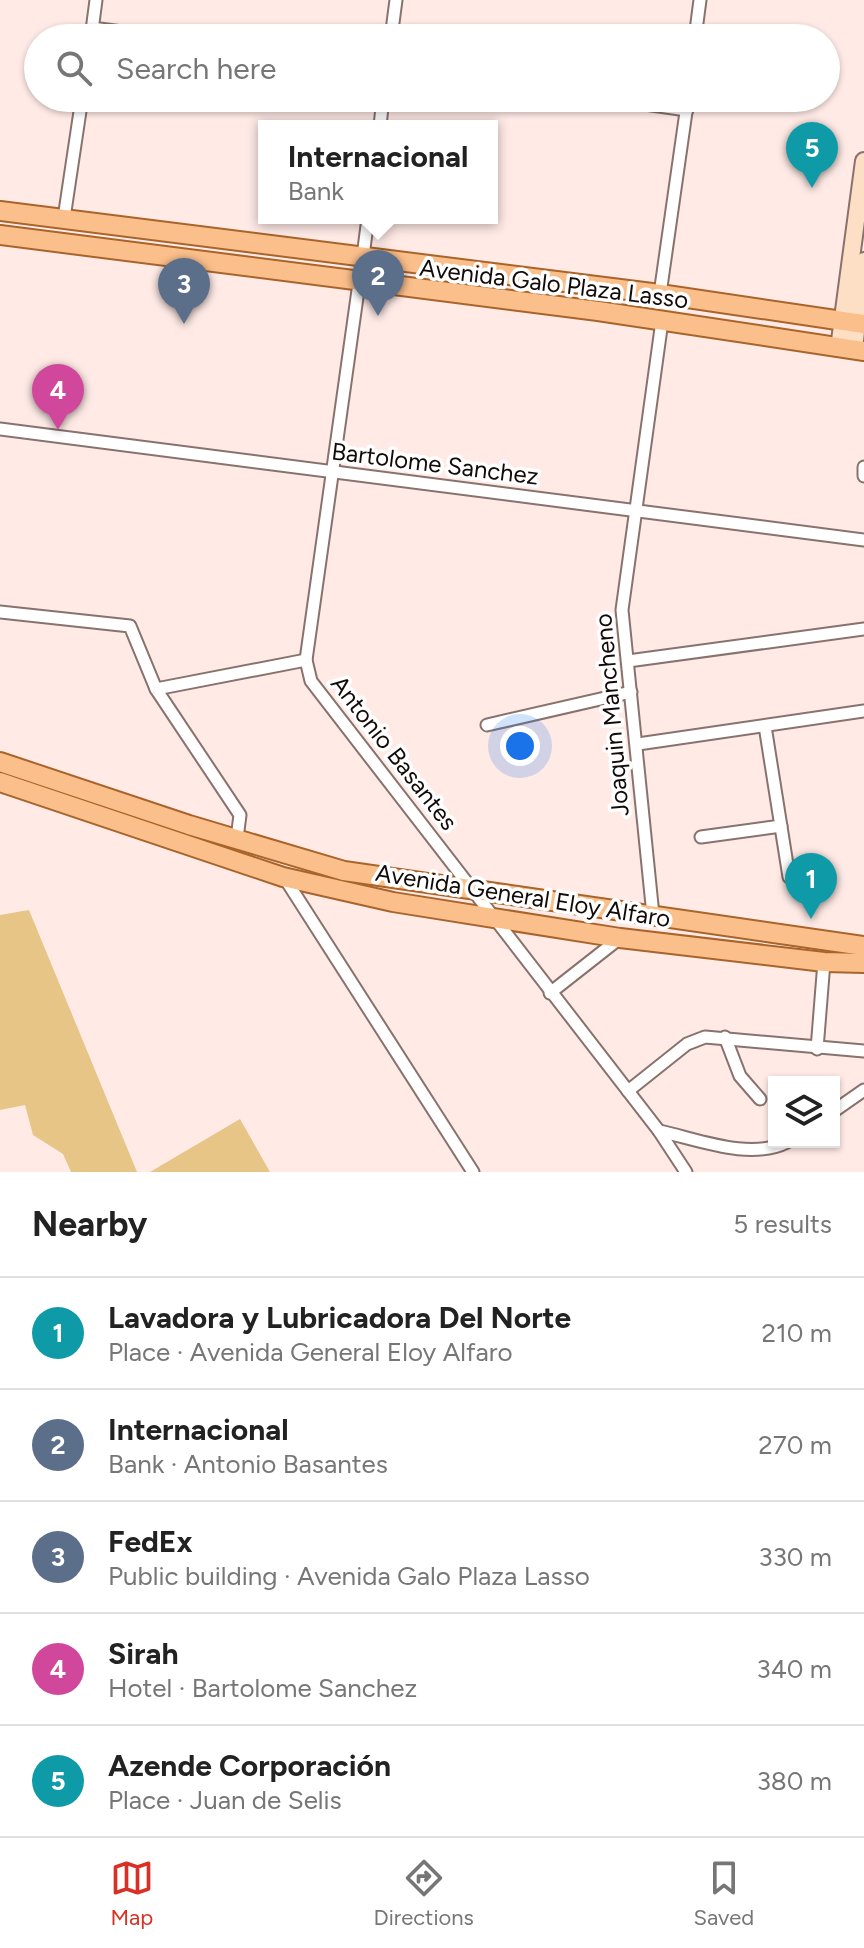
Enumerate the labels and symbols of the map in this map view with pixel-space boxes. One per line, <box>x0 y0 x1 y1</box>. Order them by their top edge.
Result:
pin: 5 <box>786 122 838 188</box>
pin: 2 <box>352 250 404 316</box>
street label: Avenida Galo Plaza Lasso <box>418 253 690 314</box>
pin: 3 <box>158 258 210 324</box>
pin: 4 <box>32 364 84 430</box>
street label: Bartolome Sanchez <box>330 436 540 491</box>
street label: Joaquin Mancheno <box>588 612 635 818</box>
street label: Antonio Basantes <box>325 670 464 836</box>
your location <box>500 726 540 766</box>
pin: 1 <box>785 853 837 919</box>
street label: Avenida General Eloy Alfaro <box>374 858 673 933</box>

